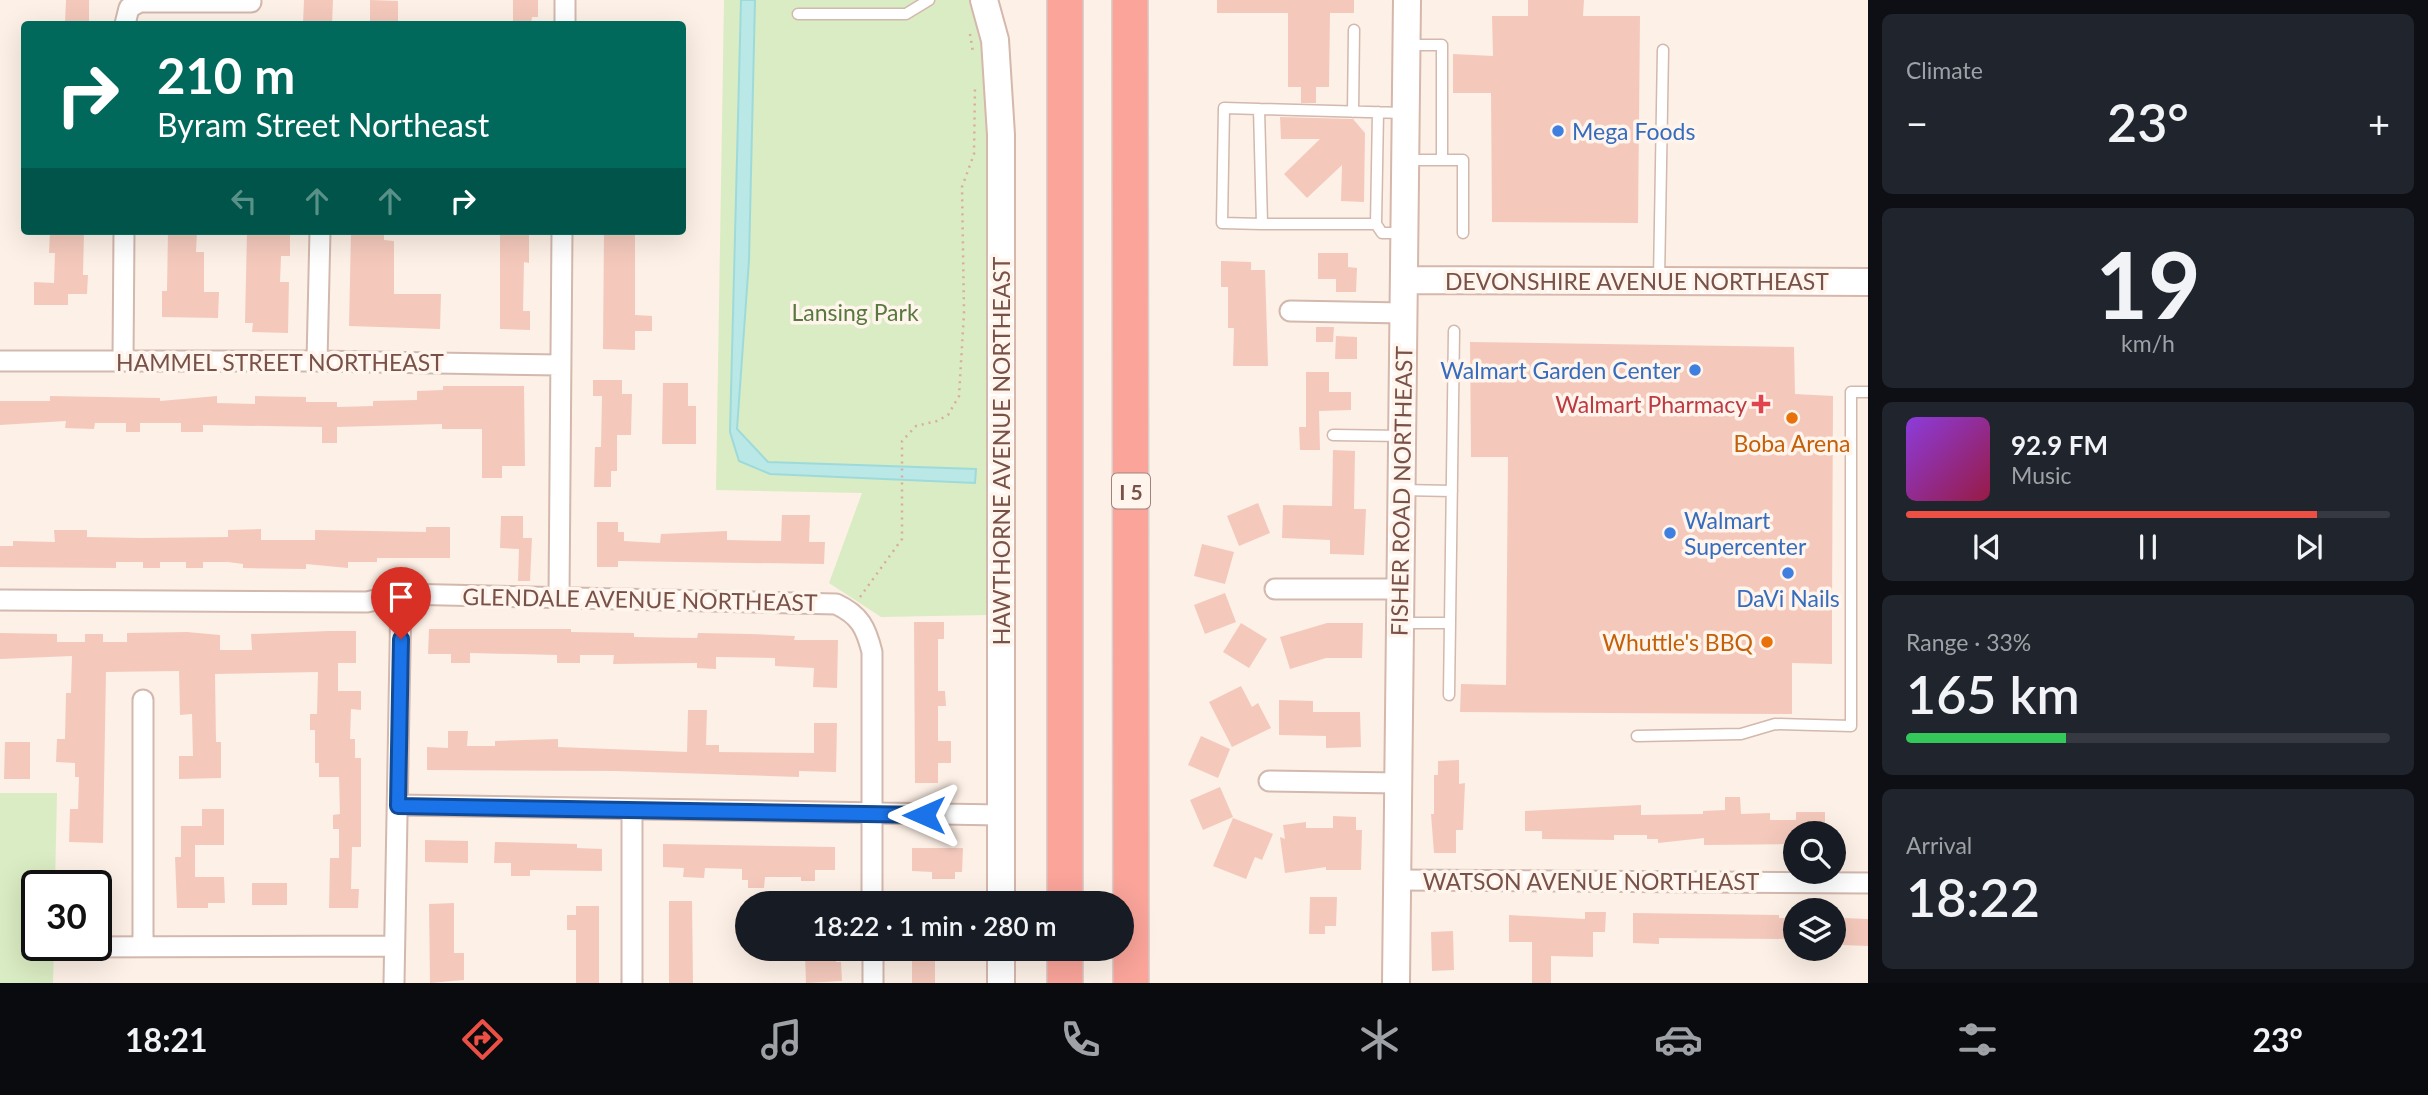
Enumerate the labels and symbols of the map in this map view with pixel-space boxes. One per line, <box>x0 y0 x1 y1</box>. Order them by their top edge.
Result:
place label: Mega Foods <box>1572 117 1695 145</box>
marker: Mega Foods <box>1550 123 1566 139</box>
street label: HAWTHORNE AVENUE NORTHEAST <box>987 256 1015 645</box>
street label: DEVONSHIRE AVENUE NORTHEAST <box>1445 267 1829 295</box>
park label: Lansing Park <box>791 298 919 326</box>
street label: FISHER ROAD NORTHEAST <box>1384 345 1418 636</box>
street label: HAMMEL STREET NORTHEAST <box>116 348 444 376</box>
place label: Walmart Garden Center <box>1440 356 1682 384</box>
marker: Walmart Garden Center <box>1687 362 1703 378</box>
place label: Walmart Pharmacy <box>1555 390 1747 418</box>
marker: Walmart Pharmacy <box>1753 396 1769 412</box>
marker: Boba Arena <box>1784 410 1800 426</box>
place label: Boba Arena <box>1734 429 1851 457</box>
road number: I 5 <box>1112 474 1150 508</box>
place label: Walmart Supercenter <box>1684 506 1807 560</box>
marker: Walmart Supercenter <box>1662 525 1678 541</box>
marker: DaVi Nails <box>1780 565 1796 581</box>
pin <box>371 567 431 639</box>
street label: GLENDALE AVENUE NORTHEAST <box>462 582 818 616</box>
place label: DaVi Nails <box>1736 584 1840 612</box>
place label: Whuttle's BBQ <box>1602 628 1754 656</box>
marker: Whuttle's BBQ <box>1759 634 1775 650</box>
position arrow <box>887 778 961 852</box>
street label: WATSON AVENUE NORTHEAST <box>1423 867 1760 895</box>
speed limit sign: 30 <box>21 870 112 961</box>

